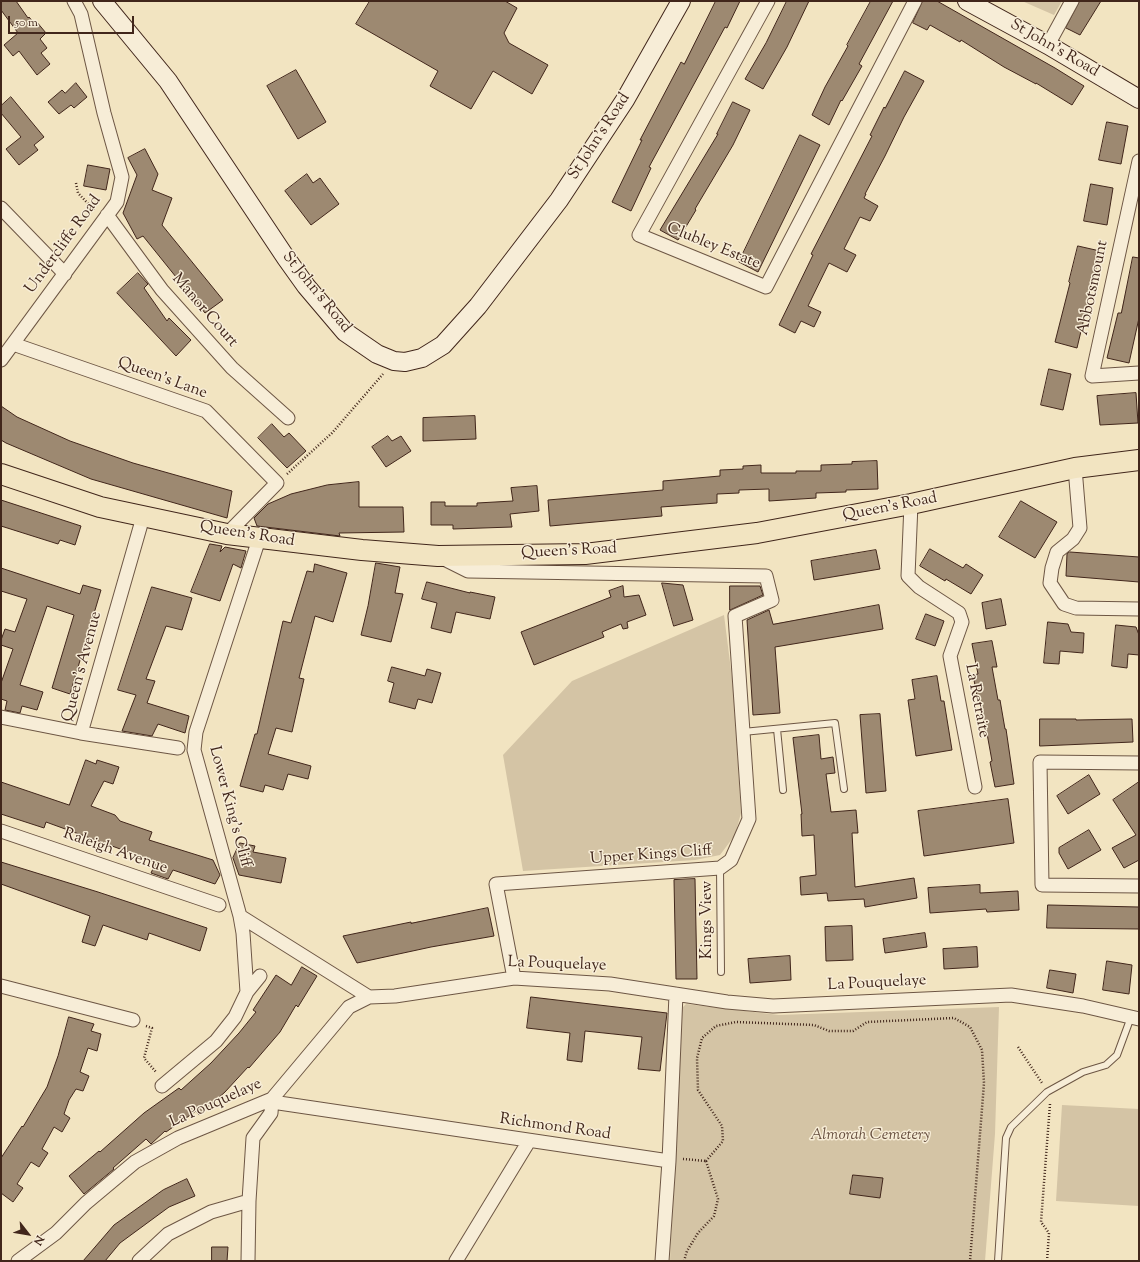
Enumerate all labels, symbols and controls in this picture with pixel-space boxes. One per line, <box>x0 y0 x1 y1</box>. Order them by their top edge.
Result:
scale bar <box>10 8 136 34</box>
text: 50 m <box>15 14 38 32</box>
street label: St John's Road <box>1006 16 1102 82</box>
street label: St John's Road <box>565 90 635 184</box>
street label: Undercliffe Road <box>22 192 106 298</box>
street label: Clubley Estate <box>663 219 763 275</box>
street label: Abbotsmount <box>1075 239 1113 337</box>
street label: St John's Road <box>277 248 355 338</box>
street label: Manor Court <box>167 270 241 352</box>
street label: Queen's Lane <box>115 354 209 404</box>
street label: Queen's Road <box>841 489 939 527</box>
street label: Queen's Road <box>198 518 296 552</box>
street label: Queen's Road <box>521 540 617 564</box>
street label: Queen's Avenue <box>59 610 107 724</box>
street label: La Retraite <box>959 662 993 740</box>
street label: Lower King's Cliff <box>204 744 254 870</box>
street label: Raleigh Avenue <box>60 825 170 879</box>
street label: Upper Kings Cliff <box>589 842 713 870</box>
street label: Kings View <box>698 881 718 959</box>
street label: La Pouquelaye <box>507 954 607 976</box>
street label: La Pouquelaye <box>827 972 927 996</box>
street label: La Pouquelaye <box>167 1075 265 1133</box>
street label: Richmond Road <box>498 1111 612 1145</box>
park label: Almorah Cemetery <box>810 1126 930 1146</box>
north arrow <box>8 1214 48 1254</box>
text: N <box>29 1232 47 1248</box>

